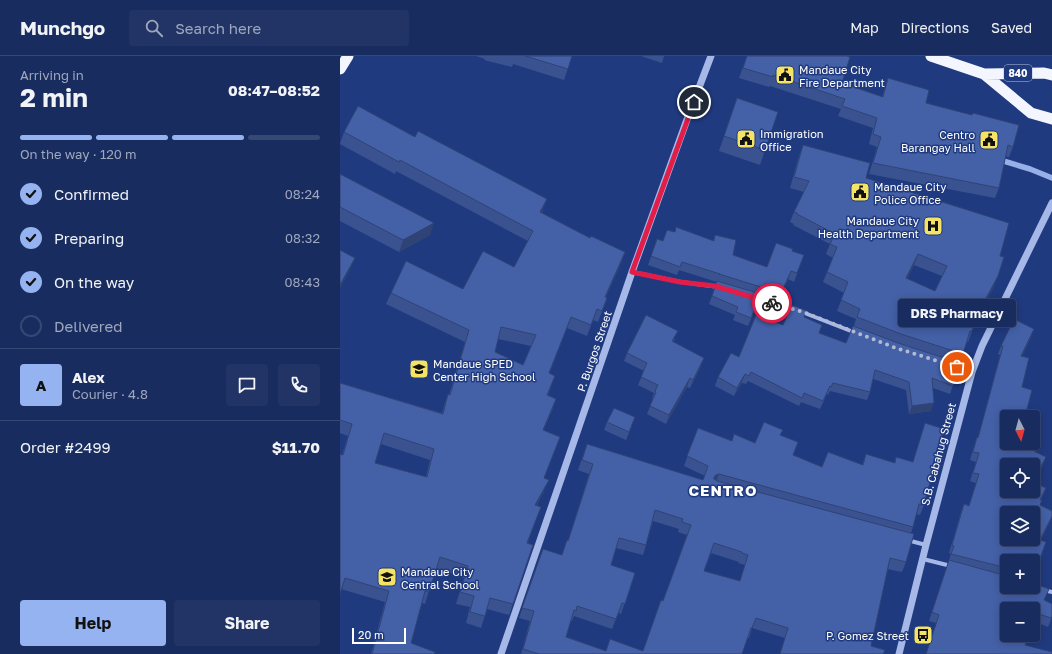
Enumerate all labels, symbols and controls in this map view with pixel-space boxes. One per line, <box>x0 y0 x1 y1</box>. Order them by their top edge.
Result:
search box <box>129 10 409 46</box>
text: Munchgo <box>20 16 105 39</box>
icon: search <box>143 17 165 39</box>
text: Search here <box>175 19 261 37</box>
text: Map <box>850 19 879 36</box>
text: Directions <box>901 19 969 36</box>
text: Saved <box>991 19 1032 36</box>
place label: Mandaue City Fire Department <box>799 63 885 89</box>
public building icon: Mandaue City Fire Department <box>774 64 796 86</box>
road number: 840 <box>1004 65 1032 81</box>
text: Arriving in <box>20 67 84 83</box>
text: 08:47–08:52 <box>228 81 320 99</box>
text: 2 min <box>20 82 88 113</box>
pin <box>677 85 711 119</box>
icon: home <box>683 91 705 113</box>
place label: Immigration Office <box>760 127 824 153</box>
public building icon: Immigration Office <box>735 128 757 150</box>
place label: Centro Barangay Hall <box>901 128 975 154</box>
public building icon: Centro Barangay Hall <box>978 129 1000 151</box>
text: On the way · 120 m <box>20 146 137 162</box>
place label: Mandaue City Police Office <box>874 180 946 206</box>
public building icon: Mandaue City Police Office <box>849 181 871 203</box>
icon: check <box>20 183 42 205</box>
text: Confirmed <box>54 185 129 203</box>
text: 08:24 <box>285 186 320 202</box>
place label: Mandaue City Health Department <box>818 214 919 240</box>
hospital icon: Mandaue City Health Department <box>922 215 944 237</box>
icon: check <box>20 227 42 249</box>
text: Preparing <box>54 229 124 247</box>
text: 08:32 <box>285 230 320 246</box>
icon: check <box>20 271 42 293</box>
text: On the way <box>54 273 134 291</box>
text: 08:43 <box>285 274 320 290</box>
courier <box>752 283 792 323</box>
icon: bike <box>761 292 783 314</box>
callout: DRS Pharmacy <box>898 299 1016 327</box>
text: DRS Pharmacy <box>910 305 1004 321</box>
street label: P. Burgos Street <box>574 309 614 393</box>
text: Delivered <box>54 317 122 335</box>
pin <box>940 350 974 384</box>
icon: bag <box>946 356 968 378</box>
place label: Mandaue SPED Center High School <box>433 357 536 383</box>
school or university icon: Mandaue SPED Center High School <box>408 358 430 380</box>
button: chat <box>226 364 268 406</box>
button: phone <box>278 364 320 406</box>
text: Alex <box>72 368 105 386</box>
text: A <box>36 376 46 394</box>
text: Courier · 4.8 <box>72 386 148 402</box>
street label: S.B. Cabahug Street <box>918 401 958 507</box>
north arrow <box>1000 410 1040 450</box>
map controls <box>1000 410 1040 642</box>
text: Order #2499 <box>20 438 111 456</box>
text: $11.70 <box>272 438 320 456</box>
button: locate <box>1000 458 1040 498</box>
district label: CENTRO <box>688 481 758 499</box>
button: layers <box>1000 506 1040 546</box>
button: + <box>1000 554 1040 594</box>
place label: Mandaue City Central School <box>401 565 480 591</box>
school or university icon: Mandaue City Central School <box>376 566 398 588</box>
button: Help <box>20 600 166 646</box>
button: Share <box>174 600 320 646</box>
button: − <box>1000 602 1040 642</box>
bus stop icon: P. Gomez Street <box>912 624 934 646</box>
scale bar <box>352 626 406 645</box>
text: 20 m <box>358 628 384 641</box>
place label: P. Gomez Street <box>826 629 909 642</box>

